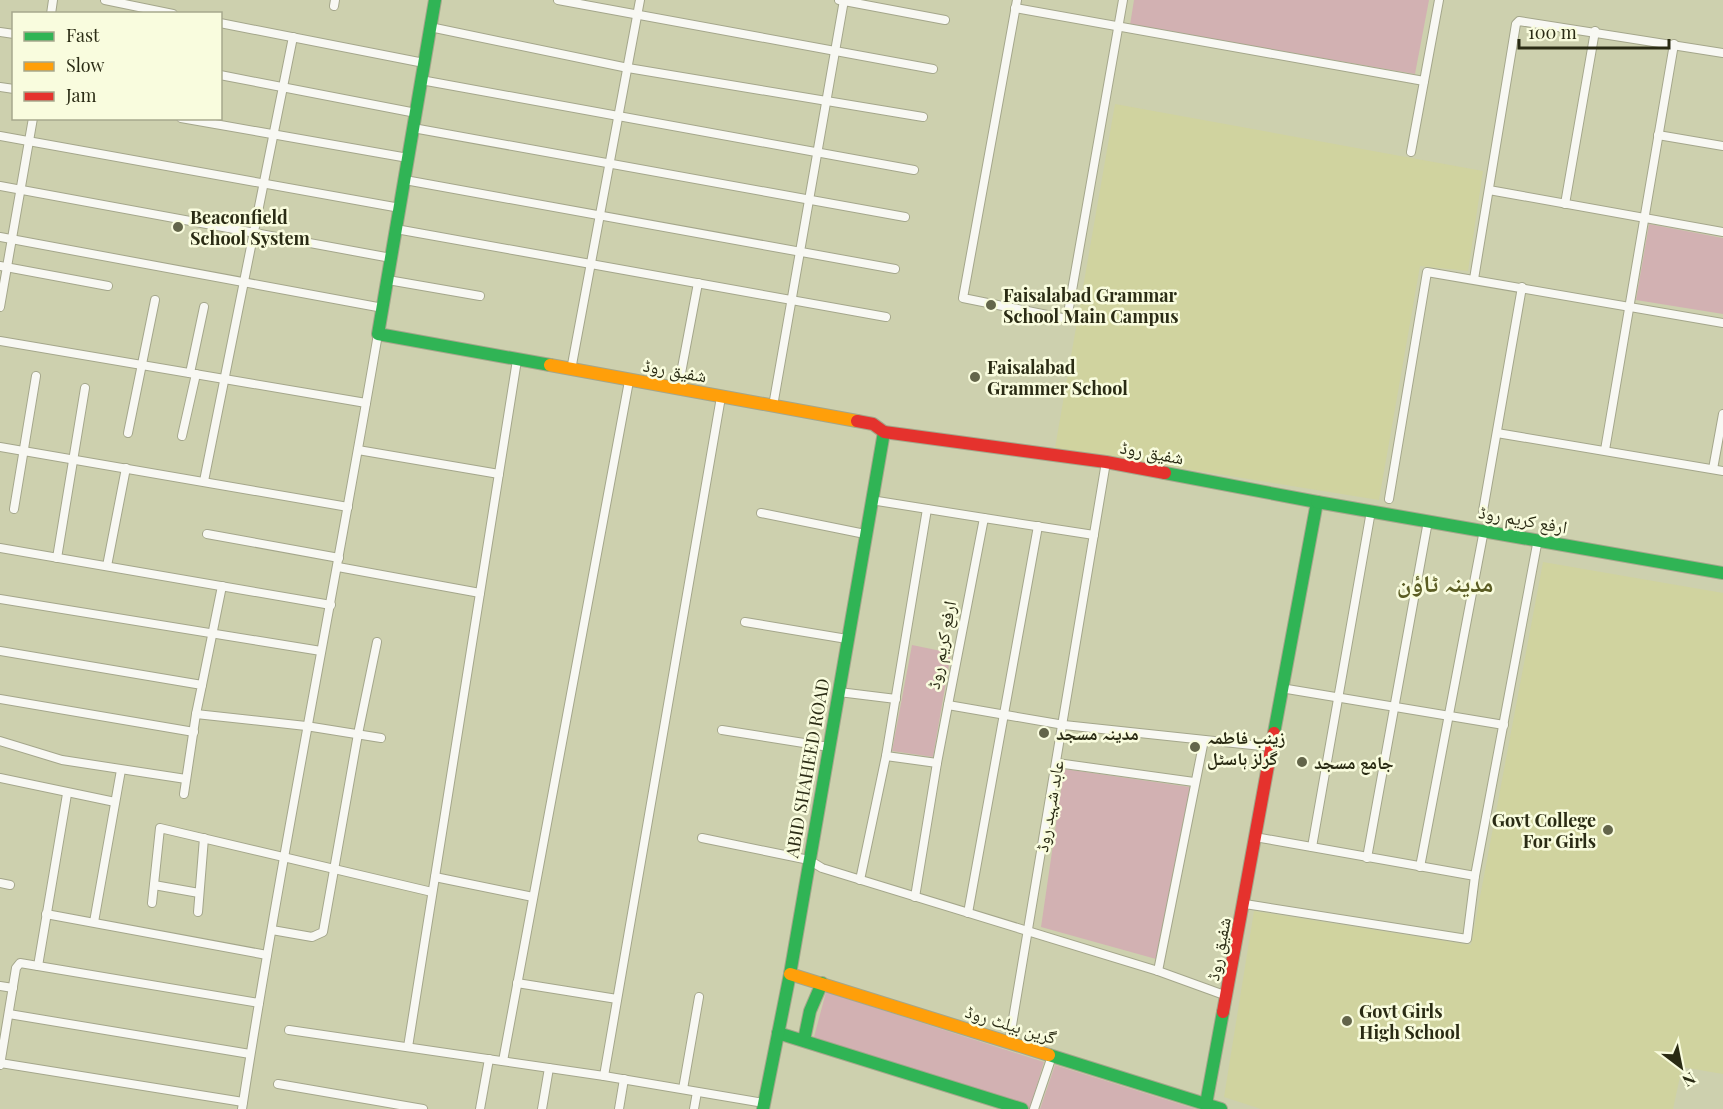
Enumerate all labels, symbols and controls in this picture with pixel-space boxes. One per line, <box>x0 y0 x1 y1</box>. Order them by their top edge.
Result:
legend <box>12 12 222 120</box>
scale bar <box>1519 12 1669 50</box>
text: 100 m <box>1528 20 1577 44</box>
text: Fast <box>66 23 100 47</box>
text: Slow <box>66 53 104 77</box>
text: Jam <box>65 83 96 107</box>
place label: Beaconfield School System <box>190 205 310 250</box>
marker: Beaconfield School System <box>171 220 185 234</box>
place label: Faisalabad Grammar School Main Campus <box>1003 283 1178 328</box>
marker: Faisalabad Grammar School Main Campus <box>984 298 998 312</box>
street label: شفیق روڈ <box>641 353 709 387</box>
place label: Faisalabad Grammer School <box>987 355 1128 400</box>
marker: Faisalabad Grammer School <box>968 370 982 384</box>
street label: شفیق روڈ <box>1118 435 1186 469</box>
street label: ارفع کریم روڈ <box>1477 499 1569 540</box>
district label: مدینہ ٹاؤن <box>1397 566 1493 598</box>
street label: ارفع کریم روڈ <box>921 599 962 691</box>
street label: ABID SHAHEED ROAD <box>779 676 835 861</box>
place label: مدینہ مسجد <box>1056 721 1139 745</box>
place label: زینب فاطمہ گرلز ہاسٹل <box>1207 725 1285 770</box>
marker: مدینہ مسجد <box>1037 726 1051 740</box>
marker: زینب فاطمہ گرلز ہاسٹل <box>1188 740 1202 754</box>
place label: جامع مسجد <box>1314 750 1394 775</box>
marker: جامع مسجد <box>1295 755 1309 769</box>
street label: عابد شہید روڈ <box>1029 758 1069 854</box>
place label: Govt College For Girls <box>1492 808 1596 853</box>
marker: Govt College For Girls <box>1601 823 1615 837</box>
street label: شفیق روڈ <box>1200 915 1236 983</box>
street label: گرین بیلٹ روڈ <box>963 999 1060 1049</box>
place label: Govt Girls High School <box>1359 999 1461 1044</box>
marker: Govt Girls High School <box>1340 1014 1354 1028</box>
north arrow <box>1651 1037 1711 1097</box>
text: N <box>1678 1068 1700 1092</box>

